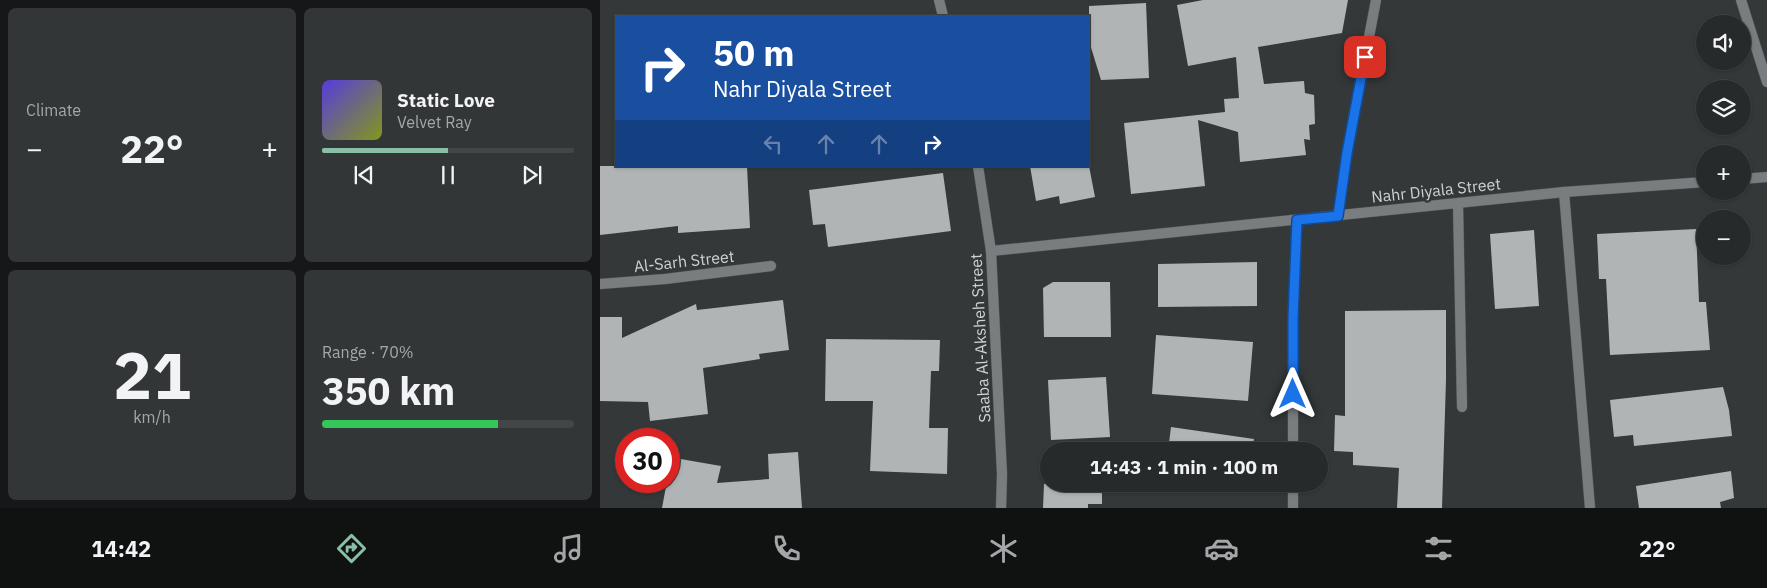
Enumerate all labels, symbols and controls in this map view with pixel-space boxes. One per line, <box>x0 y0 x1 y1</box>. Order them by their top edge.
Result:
map controls <box>1696 15 1751 265</box>
button: sound <box>1696 15 1751 70</box>
text: 50 m <box>713 30 795 76</box>
icon: right <box>630 35 695 100</box>
pin <box>1344 36 1386 78</box>
icon: arrive <box>1351 43 1379 71</box>
text: Nahr Diyala Street <box>713 74 892 103</box>
button: layers <box>1696 80 1751 135</box>
text: Static Love <box>397 88 495 112</box>
text: Climate <box>26 100 81 120</box>
text: Velvet Ray <box>397 112 472 132</box>
text: 22° <box>120 124 184 173</box>
text: − <box>26 130 43 167</box>
text: + <box>261 130 278 167</box>
icon: left <box>759 130 787 158</box>
icon: ahead <box>812 130 840 158</box>
icon: ahead <box>865 130 893 158</box>
icon: right <box>918 130 946 158</box>
button: + <box>1696 145 1751 200</box>
icon: previous <box>350 161 378 189</box>
icon: pause <box>434 161 462 189</box>
icon: next <box>518 161 546 189</box>
street label: Nahr Diyala Street <box>1370 173 1502 207</box>
button: − <box>1696 210 1751 265</box>
street label: Al-Sarh Street <box>633 246 735 276</box>
street label: Saaba Al-Aksheh Street <box>966 253 994 423</box>
text: 21 <box>113 332 191 417</box>
text: Range · 70% <box>322 342 414 362</box>
text: 350 km <box>322 366 455 415</box>
position arrow <box>1266 367 1318 419</box>
text: km/h <box>133 407 171 427</box>
speed limit sign: 30 <box>615 428 680 493</box>
text: 14:43 · 1 min · 100 m <box>1090 455 1278 479</box>
icon: directions <box>334 531 369 566</box>
icon: music <box>551 531 586 566</box>
icon: phone <box>769 531 804 566</box>
icon: climate <box>986 531 1021 566</box>
icon: car <box>1204 531 1239 566</box>
icon: filters <box>1421 531 1456 566</box>
text: 14:42 <box>91 534 151 563</box>
text: 22° <box>1639 534 1676 563</box>

